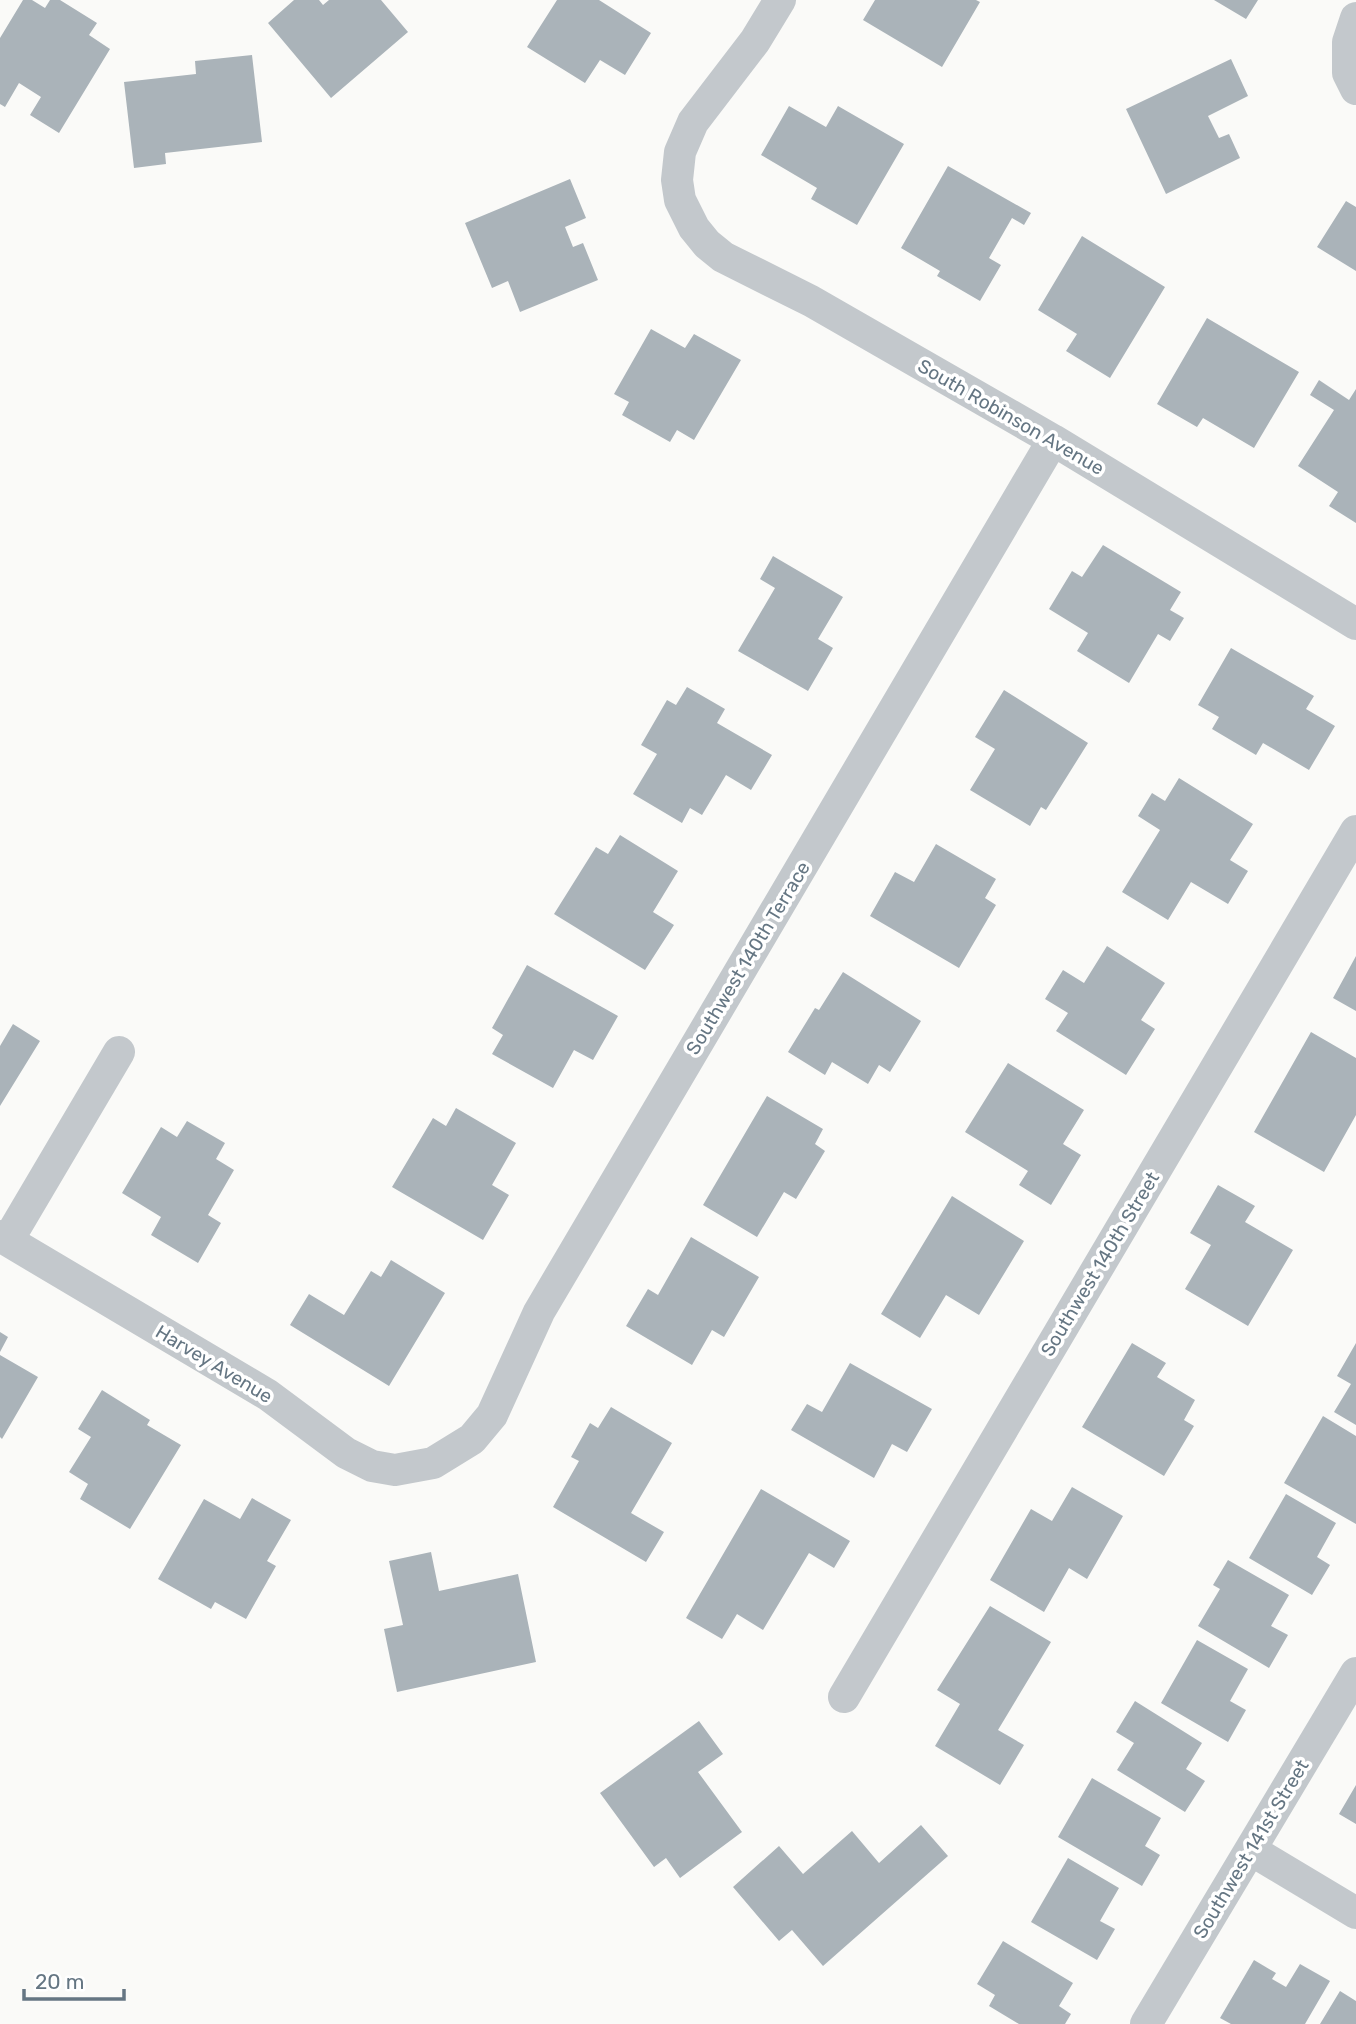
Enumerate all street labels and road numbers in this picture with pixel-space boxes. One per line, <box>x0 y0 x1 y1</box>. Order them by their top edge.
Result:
street label: South Robinson Avenue <box>914 354 1108 480</box>
street label: Southwest 140th Terrace <box>681 857 815 1059</box>
street label: Southwest 140th Street <box>1036 1167 1164 1360</box>
street label: Harvey Avenue <box>151 1320 277 1408</box>
street label: Southwest 141st Street <box>1188 1755 1314 1943</box>

